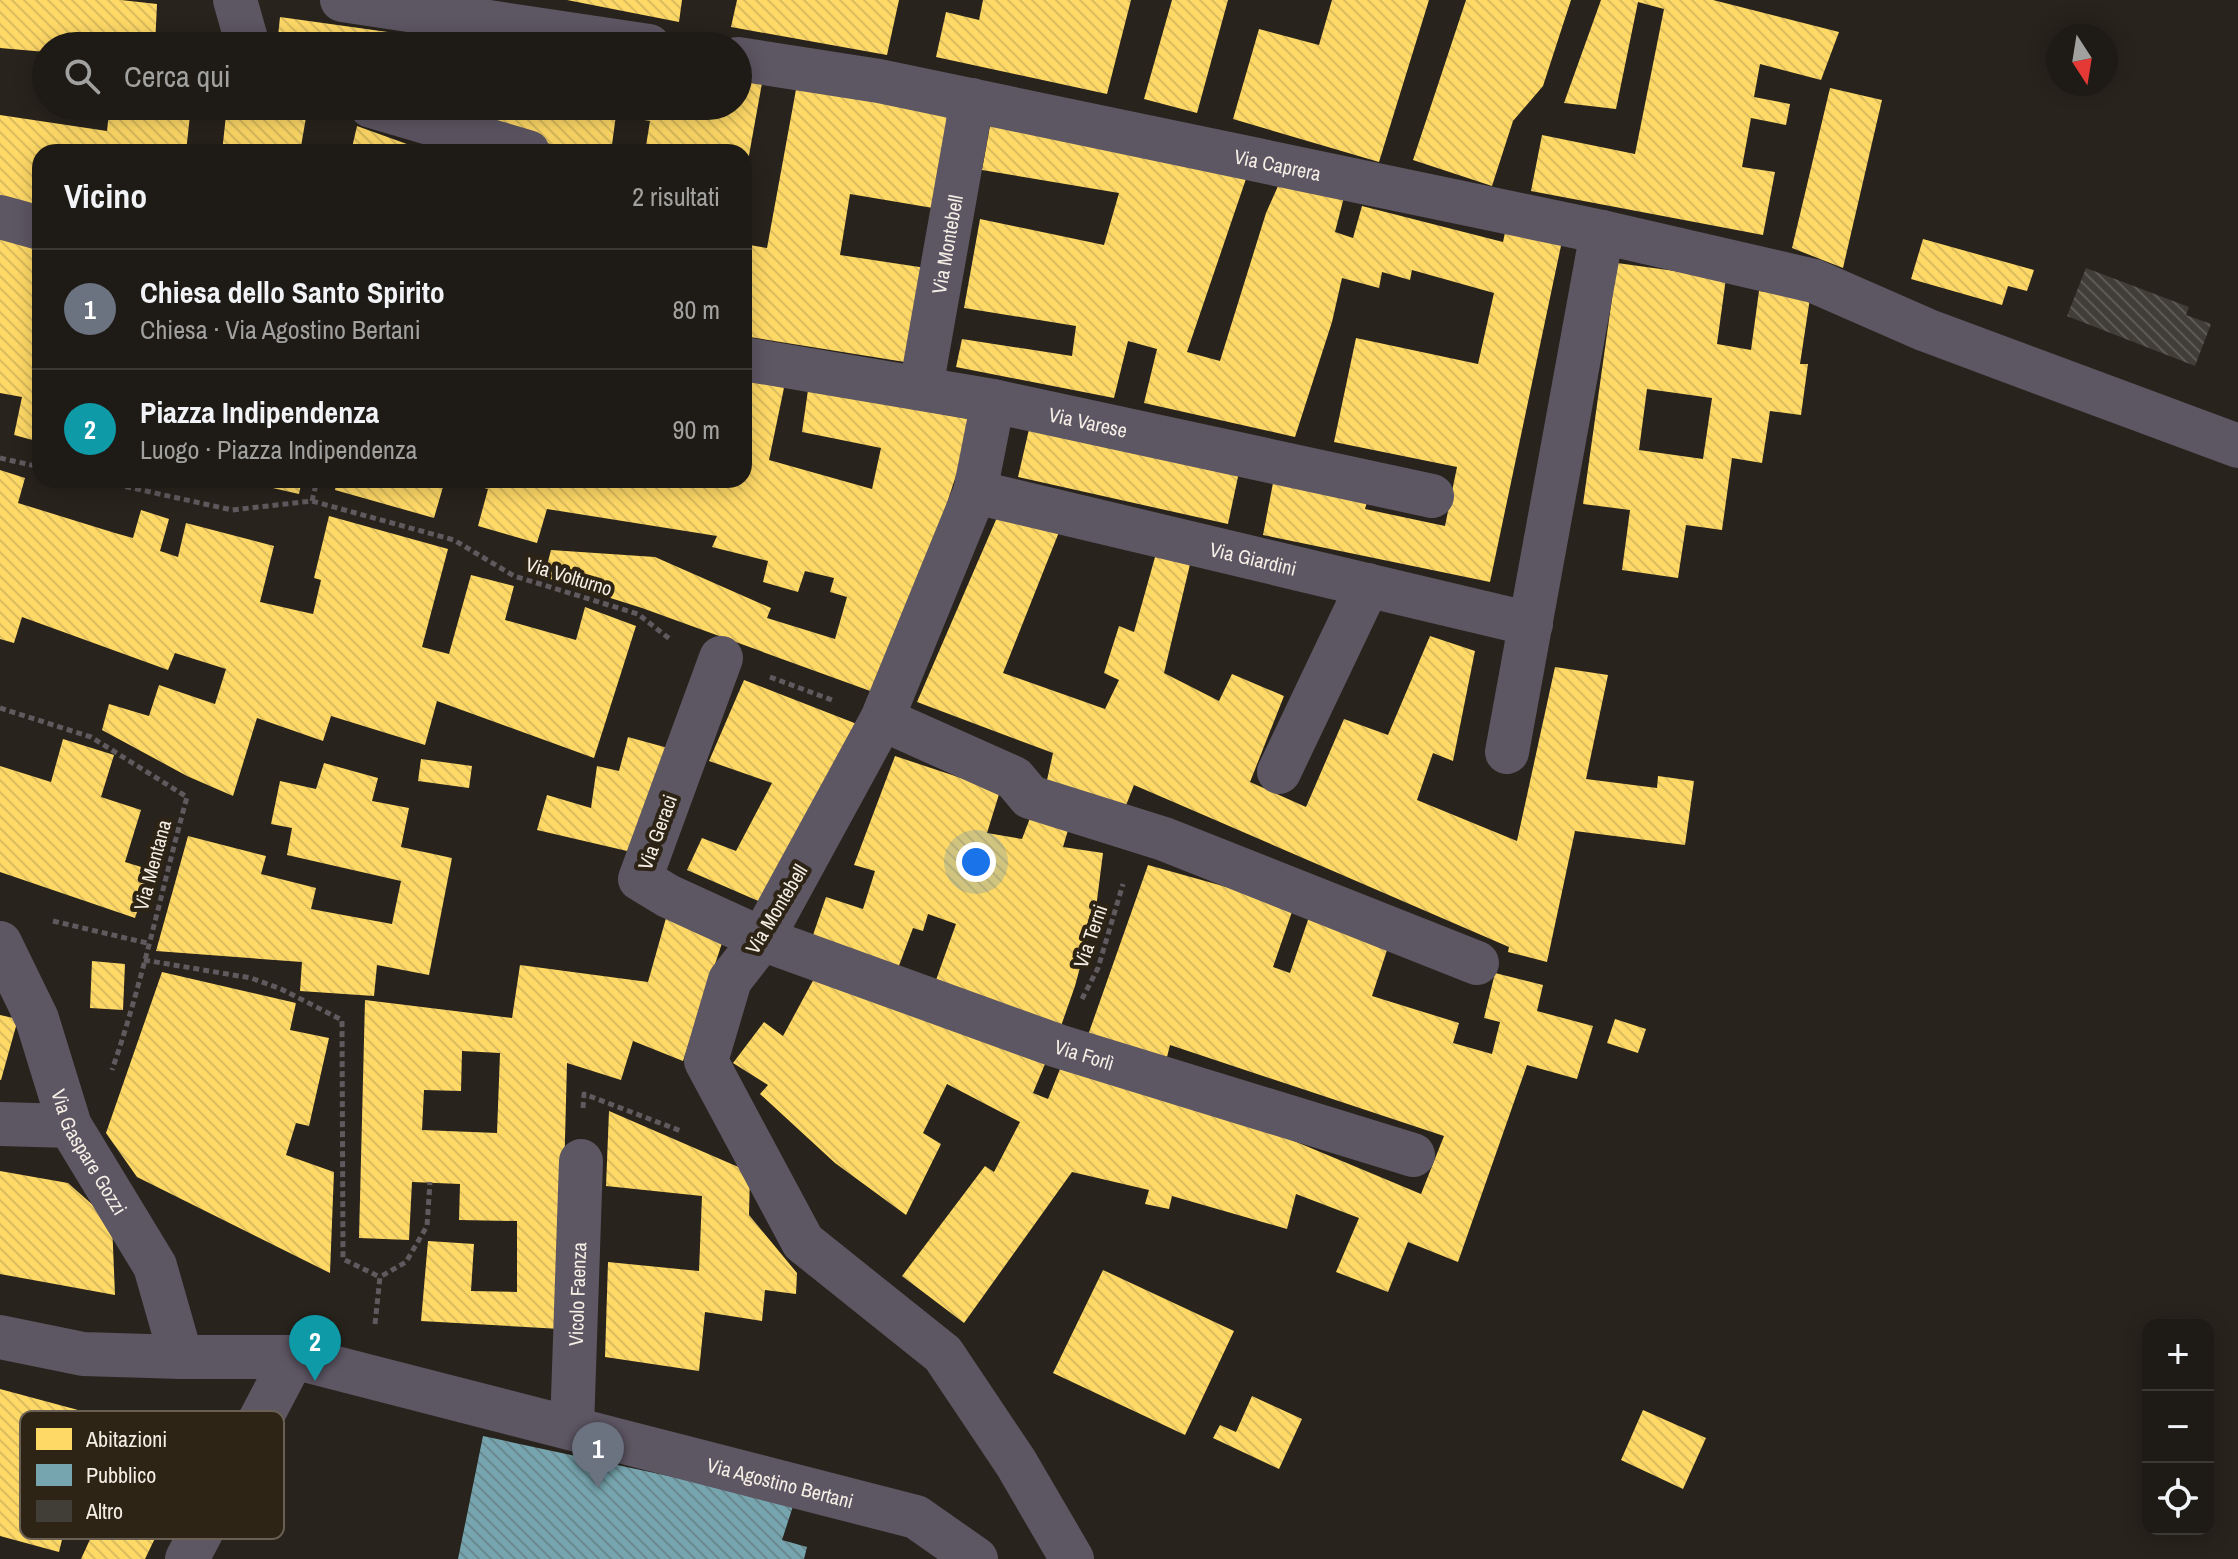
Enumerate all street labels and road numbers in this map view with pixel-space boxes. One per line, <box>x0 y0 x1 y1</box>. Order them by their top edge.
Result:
street label: Via Caprera <box>1232 142 1324 186</box>
street label: Via Montebell <box>924 193 968 296</box>
street label: Via Varese <box>1046 400 1130 443</box>
street label: Via Giardini <box>1207 535 1299 581</box>
street label: Via Volturno <box>522 550 616 602</box>
street label: Via Geraci <box>631 791 683 873</box>
street label: Via Mentana <box>127 817 177 913</box>
street label: Via Montebell <box>739 859 813 959</box>
street label: Via Terni <box>1067 901 1113 971</box>
street label: Via Forlì <box>1051 1032 1118 1076</box>
street label: Via Gaspare Gozzi <box>46 1086 134 1219</box>
street label: Vicolo Faenza <box>561 1242 592 1346</box>
street label: Via Agostino Bertani <box>704 1450 857 1514</box>

